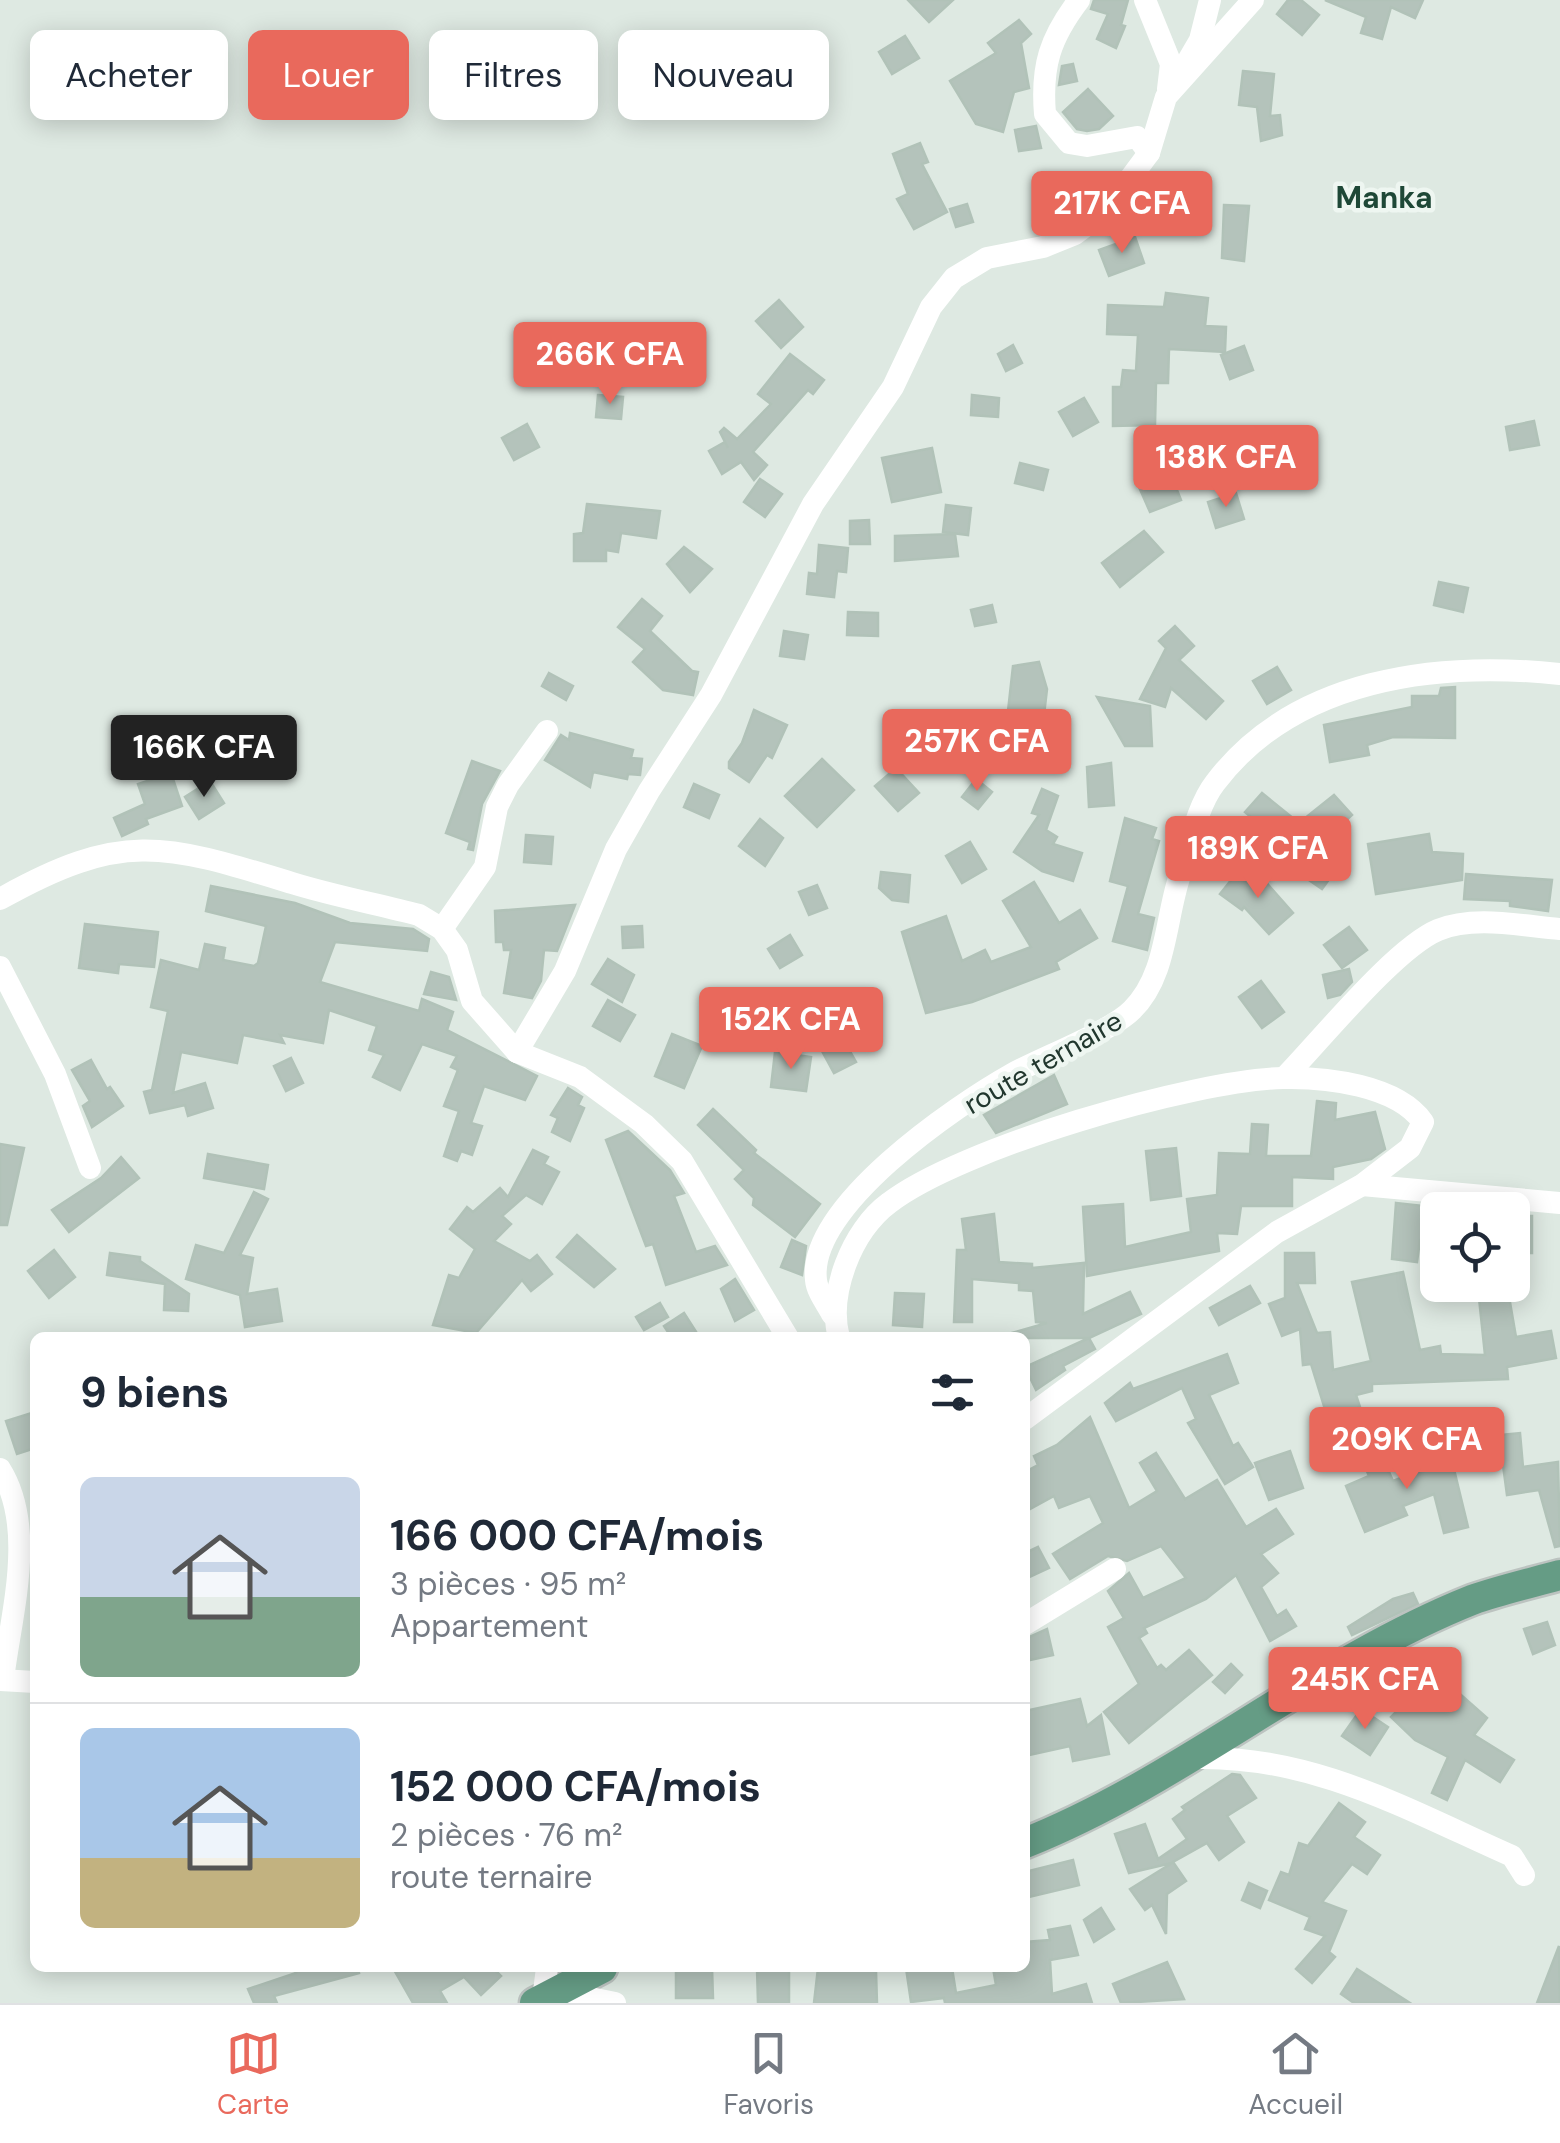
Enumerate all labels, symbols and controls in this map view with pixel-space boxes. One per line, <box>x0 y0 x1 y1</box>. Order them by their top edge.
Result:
chip: Acheter <box>30 30 228 120</box>
chip: Louer <box>248 30 409 120</box>
chip: Filtres <box>429 30 598 120</box>
chip: Nouveau <box>618 30 829 120</box>
pin: 217K CFA <box>1019 171 1225 256</box>
district label: Manka <box>1335 178 1433 217</box>
text: 217K CFA <box>1053 182 1191 224</box>
pin: 266K CFA <box>507 322 713 407</box>
text: 266K CFA <box>535 333 685 375</box>
pin: 138K CFA <box>1123 425 1329 510</box>
text: 138K CFA <box>1155 436 1297 478</box>
pin: 257K CFA <box>874 709 1080 794</box>
pin: 166K CFA <box>101 715 307 800</box>
text: 257K CFA <box>904 720 1050 762</box>
text: 166K CFA <box>133 726 275 768</box>
pin: 189K CFA <box>1155 816 1361 901</box>
text: 189K CFA <box>1187 827 1329 869</box>
pin: 152K CFA <box>688 987 894 1072</box>
text: 152K CFA <box>721 998 861 1040</box>
street label: route ternaire <box>957 1002 1129 1123</box>
map controls <box>1420 1192 1530 1302</box>
button: locate <box>1420 1192 1530 1302</box>
text: 9 biens <box>80 1365 229 1420</box>
icon: filters <box>925 1365 980 1420</box>
pin: 209K CFA <box>1304 1407 1510 1492</box>
text: 209K CFA <box>1331 1418 1483 1460</box>
text: 166 000 CFA/mois <box>390 1508 764 1563</box>
icon: home <box>160 1517 280 1637</box>
text: 3 pièces · 95 m² <box>390 1563 626 1605</box>
text: Appartement <box>390 1605 588 1647</box>
pin: 245K CFA <box>1262 1647 1468 1732</box>
text: 245K CFA <box>1290 1658 1440 1700</box>
text: 152 000 CFA/mois <box>390 1759 761 1814</box>
icon: home <box>160 1768 280 1888</box>
text: 2 pièces · 76 m² <box>390 1814 623 1856</box>
text: route ternaire <box>390 1856 592 1898</box>
tab: Carte <box>217 2026 289 2123</box>
tab: Favoris <box>723 2026 814 2123</box>
tab: Accueil <box>1248 2026 1343 2123</box>

